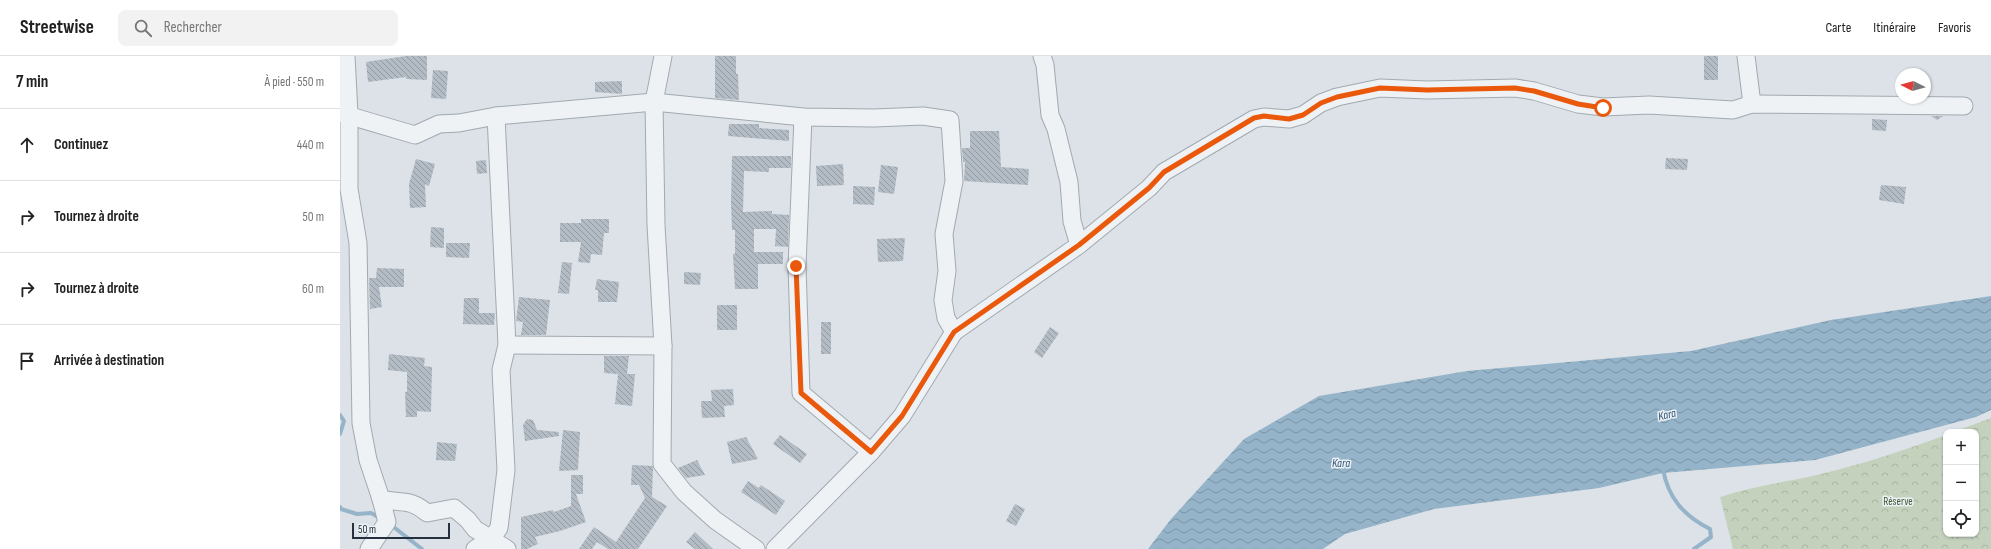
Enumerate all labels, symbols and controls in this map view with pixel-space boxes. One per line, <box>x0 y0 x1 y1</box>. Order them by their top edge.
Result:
search box <box>118 10 398 46</box>
text: Streetwise <box>20 16 94 39</box>
icon: search <box>132 17 154 39</box>
text: Rechercher <box>164 18 222 37</box>
text: Carte <box>1825 19 1851 36</box>
text: Itinéraire <box>1873 19 1916 36</box>
text: Favoris <box>1938 19 1971 36</box>
north arrow <box>1895 68 1931 104</box>
text: 7 min <box>16 72 48 92</box>
text: À pied · 550 m <box>265 74 324 90</box>
route start <box>1594 99 1612 117</box>
icon: ahead <box>16 134 38 156</box>
text: Continuez <box>54 135 108 154</box>
text: 440 m <box>297 137 324 153</box>
icon: right <box>16 206 38 228</box>
text: Tournez à droite <box>54 207 139 226</box>
text: 50 m <box>303 209 324 225</box>
route end <box>787 257 805 275</box>
icon: right <box>16 278 38 300</box>
text: Tournez à droite <box>54 279 139 298</box>
text: 60 m <box>302 281 324 297</box>
icon: arrive <box>16 350 38 372</box>
text: Arrivée à destination <box>54 351 164 370</box>
water label: Kara <box>1657 406 1678 424</box>
map controls <box>1943 429 1979 537</box>
button: + <box>1943 429 1979 465</box>
water label: Kara <box>1332 456 1350 471</box>
button: − <box>1943 465 1979 501</box>
park label: Réserve <box>1883 495 1913 508</box>
button: locate <box>1943 501 1979 537</box>
scale bar <box>352 521 450 540</box>
text: 50 m <box>358 523 376 536</box>

